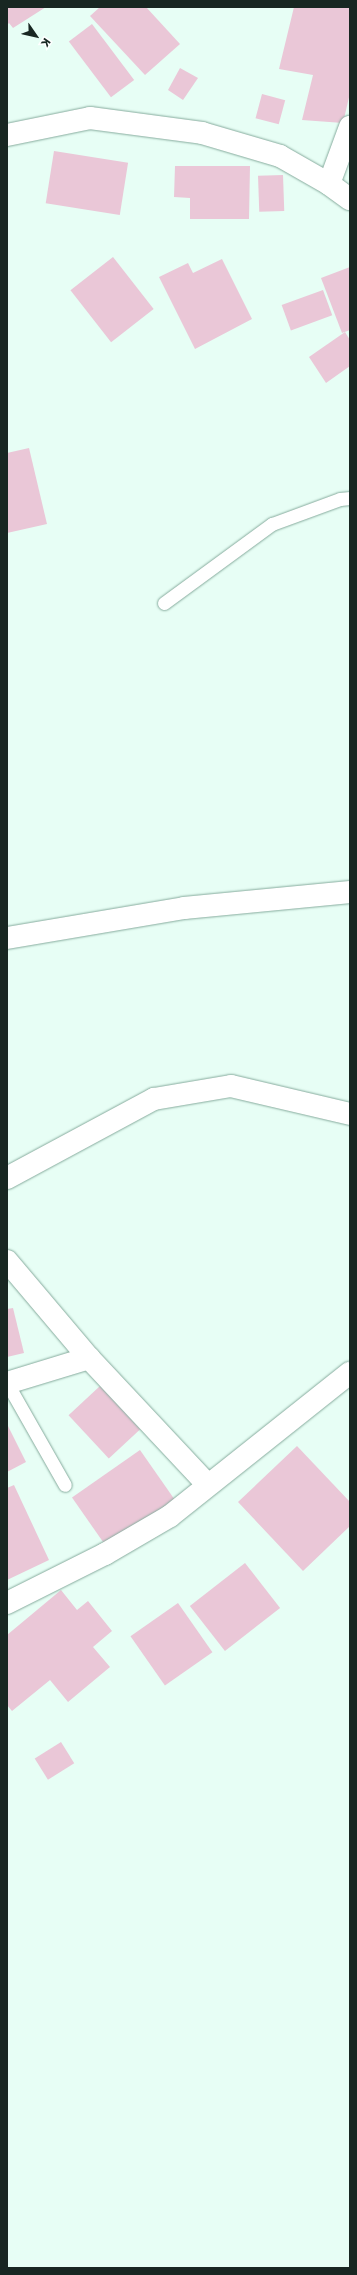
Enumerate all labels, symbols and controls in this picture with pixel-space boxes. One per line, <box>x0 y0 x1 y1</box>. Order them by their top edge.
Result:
north arrow <box>16 16 56 56</box>
text: K <box>37 35 55 50</box>

